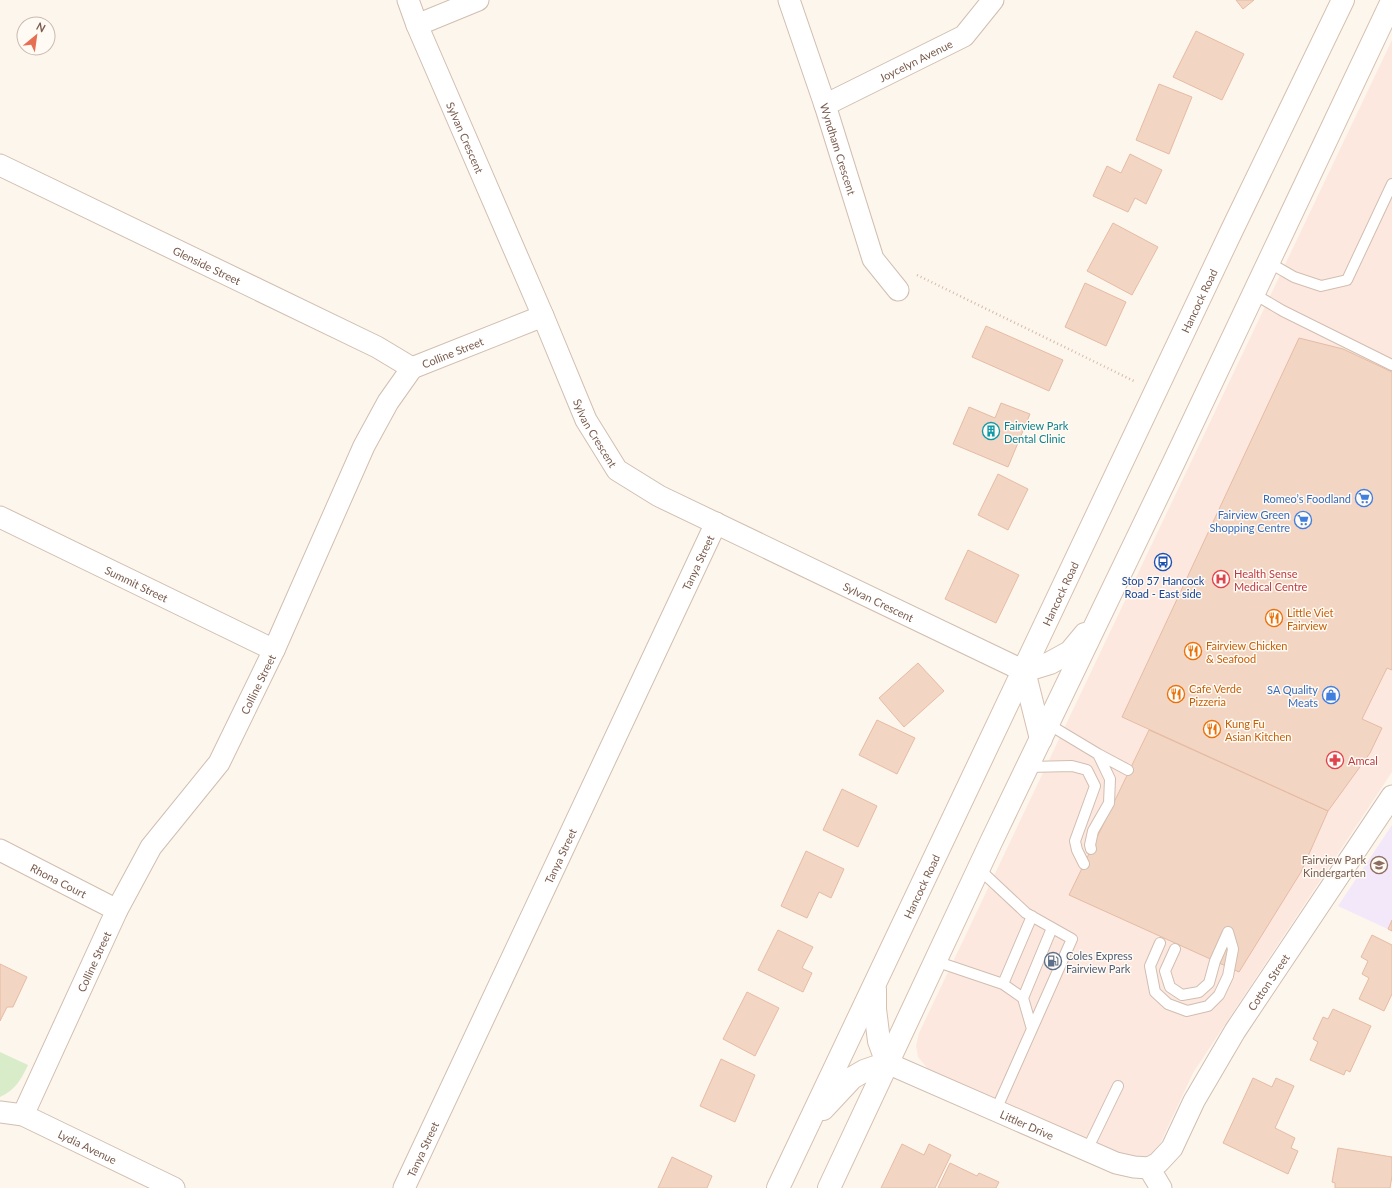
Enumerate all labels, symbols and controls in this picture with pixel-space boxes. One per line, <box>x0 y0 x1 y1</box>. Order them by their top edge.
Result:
north arrow <box>16 16 56 56</box>
text: N <box>34 19 48 35</box>
street label: Joycelyn Avenue <box>877 36 955 84</box>
street label: Sylvan Crescent <box>444 100 487 175</box>
street label: Wyndham Crescent <box>818 101 859 196</box>
street label: Glenside Street <box>171 243 243 287</box>
street label: Hancock Road <box>1178 266 1219 335</box>
street label: Colline Street <box>420 334 485 370</box>
street label: Sylvan Crescent <box>571 397 620 469</box>
place label: Fairview Park Dental Clinic <box>1004 419 1069 445</box>
building icon: Fairview Park Dental Clinic <box>981 421 1001 441</box>
supermarket icon: Romeo’s Foodland <box>1354 488 1374 508</box>
place label: Romeo’s Foodland <box>1263 492 1351 505</box>
place label: Fairview Green Shopping Centre <box>1209 508 1290 534</box>
supermarket icon: Fairview Green Shopping Centre <box>1293 510 1313 530</box>
street label: Tanya Street <box>679 533 716 592</box>
bus stop icon: Stop 57 Hancock Road - East side <box>1153 552 1173 572</box>
street label: Hancock Road <box>1039 559 1080 628</box>
street label: Summit Street <box>103 563 170 604</box>
place label: Health Sense Medical Centre <box>1234 567 1308 593</box>
hospital icon: Health Sense Medical Centre <box>1211 569 1231 589</box>
place label: Stop 57 Hancock Road - East side <box>1122 574 1205 600</box>
street label: Sylvan Crescent <box>841 579 916 624</box>
place label: Little Viet Fairview <box>1287 606 1333 632</box>
restaurant icon: Little Viet Fairview <box>1264 608 1284 628</box>
place label: Fairview Chicken & Seafood <box>1206 639 1287 665</box>
restaurant icon: Fairview Chicken & Seafood <box>1183 641 1203 661</box>
street label: Colline Street <box>237 652 278 716</box>
place label: Cafe Verde Pizzeria <box>1189 682 1242 708</box>
place label: SA Quality Meats <box>1267 683 1318 709</box>
restaurant icon: Cafe Verde Pizzeria <box>1166 684 1186 704</box>
shop icon: SA Quality Meats <box>1321 685 1341 705</box>
place label: Kung Fu Asian Kitchen <box>1225 717 1291 743</box>
restaurant icon: Kung Fu Asian Kitchen <box>1202 719 1222 739</box>
pharmacy icon: Amcal <box>1325 750 1345 770</box>
place label: Amcal <box>1348 754 1378 767</box>
street label: Tanya Street <box>541 826 578 885</box>
street label: Hancock Road <box>900 852 942 920</box>
place label: Fairview Park Kindergarten <box>1302 853 1366 879</box>
school or university icon: Fairview Park Kindergarten <box>1369 855 1389 875</box>
street label: Rhona Court <box>29 860 89 900</box>
street label: Colline Street <box>74 929 113 994</box>
place label: Coles Express Fairview Park <box>1066 949 1133 975</box>
fuel station icon: Coles Express Fairview Park <box>1043 951 1063 971</box>
street label: Cotton Street <box>1244 951 1291 1012</box>
street label: Littler Drive <box>998 1107 1056 1142</box>
street label: Tanya Street <box>404 1119 441 1179</box>
street label: Lydia Avenue <box>56 1127 119 1166</box>

